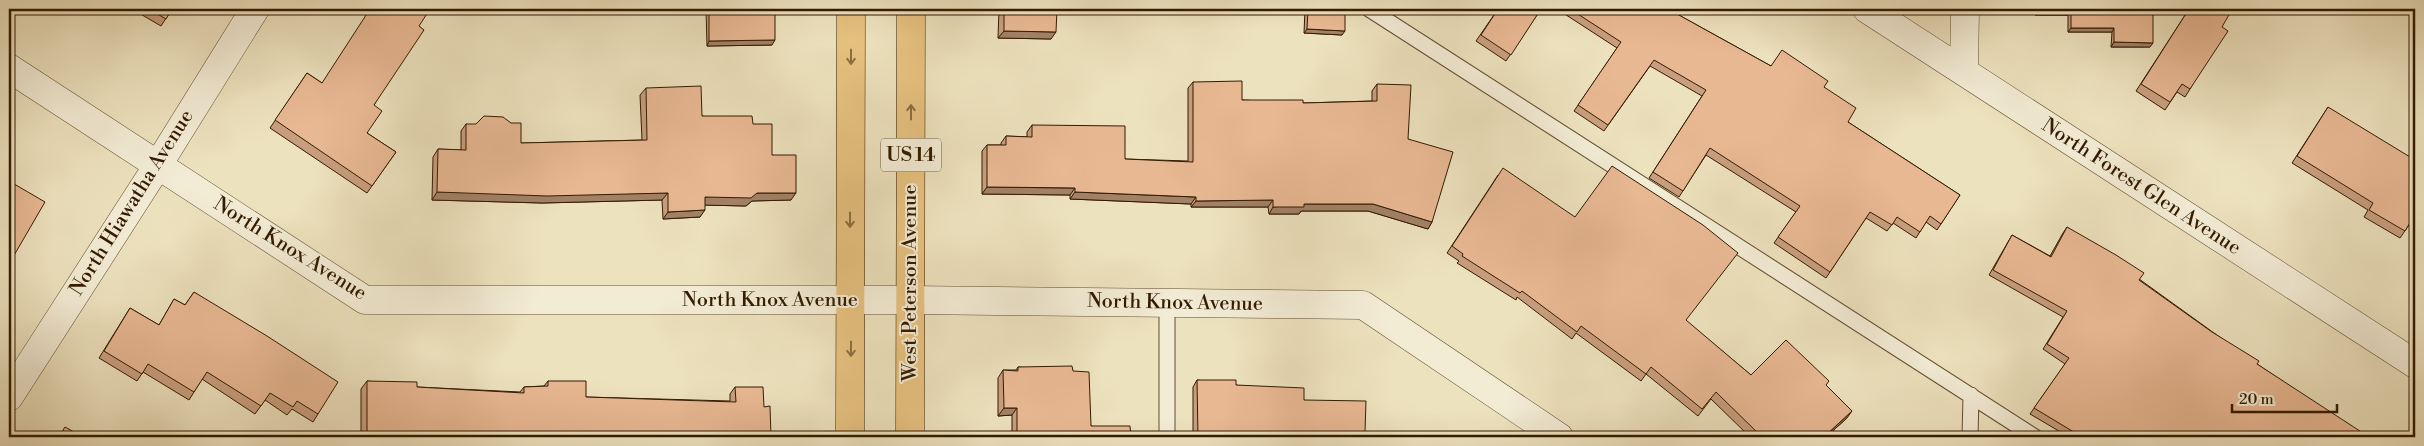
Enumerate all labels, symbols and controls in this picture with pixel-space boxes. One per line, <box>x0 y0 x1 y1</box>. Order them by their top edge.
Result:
one-way arrow <box>846 49 856 65</box>
one-way arrow <box>906 104 916 120</box>
street label: North Hiawatha Avenue <box>65 105 199 301</box>
street label: North Forest Glen Avenue <box>2037 113 2245 261</box>
road number: US 14 <box>881 138 941 172</box>
street label: West Peterson Avenue <box>898 184 923 383</box>
street label: North Knox Avenue <box>209 192 371 306</box>
one-way arrow <box>846 212 855 228</box>
street label: North Knox Avenue <box>682 288 858 313</box>
street label: North Knox Avenue <box>1087 289 1263 317</box>
one-way arrow <box>846 340 856 357</box>
scale bar <box>2232 381 2336 413</box>
text: 20 m <box>2239 390 2274 409</box>

